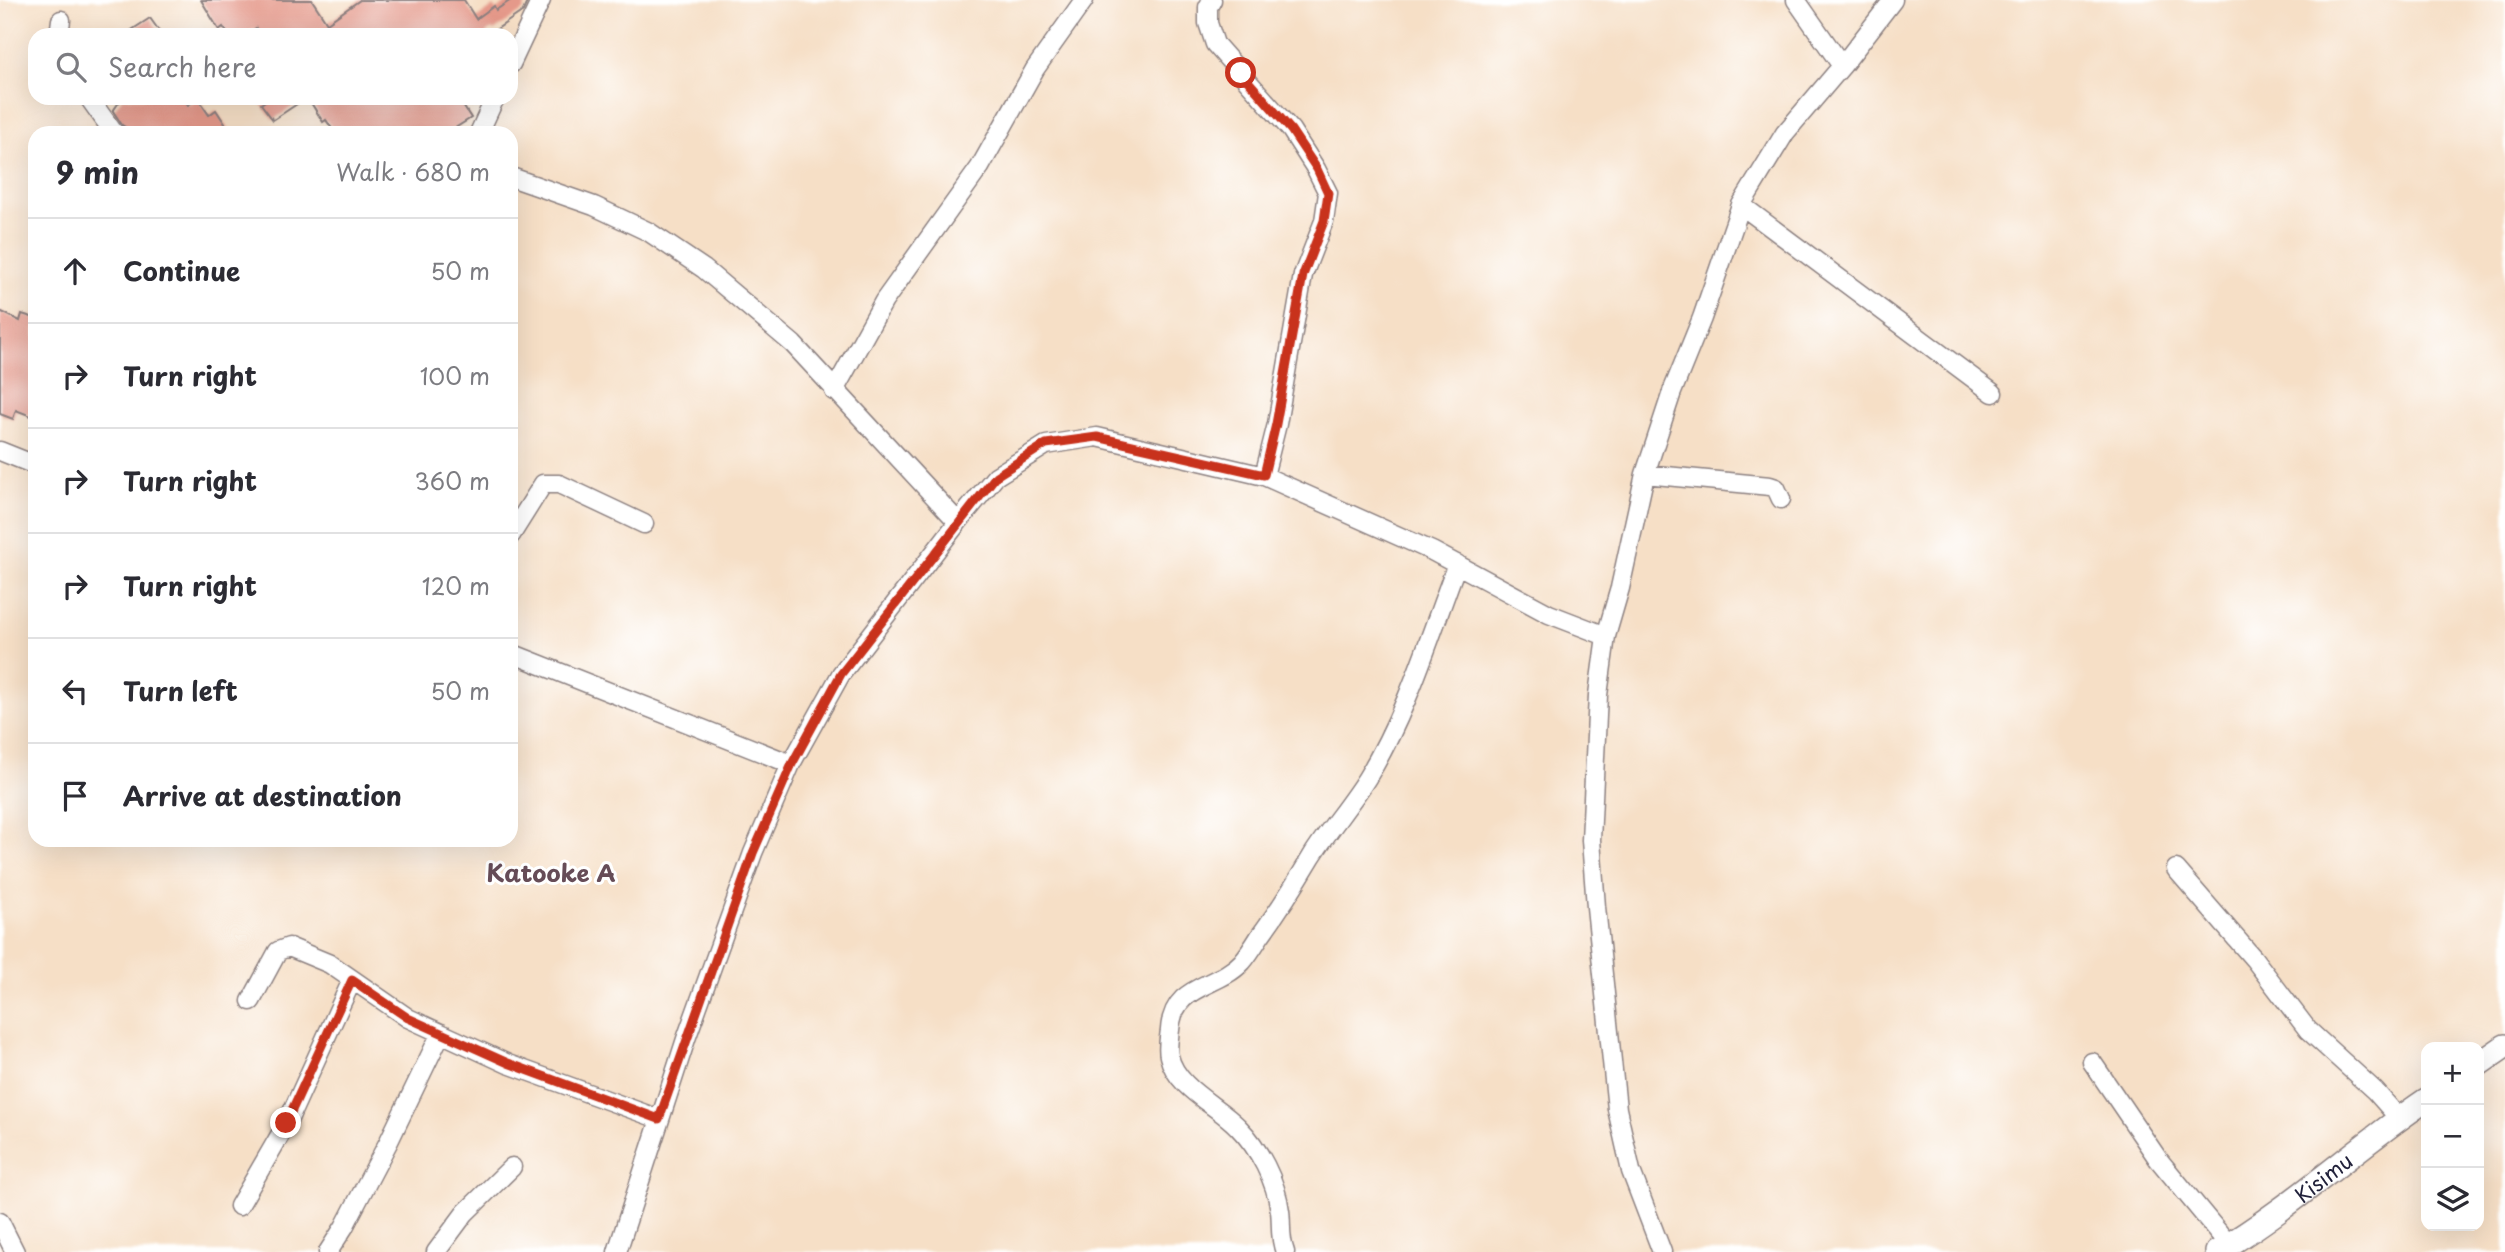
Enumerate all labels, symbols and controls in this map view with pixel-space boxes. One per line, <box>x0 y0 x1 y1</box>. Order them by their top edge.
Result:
search box <box>28 28 518 105</box>
text: Search here <box>108 47 257 86</box>
icon: search <box>52 48 90 86</box>
route start <box>1225 57 1256 88</box>
text: 9 min <box>56 149 139 194</box>
text: Walk · 680 m <box>336 154 490 189</box>
text: Continue <box>123 251 240 290</box>
icon: ahead <box>56 252 94 290</box>
text: 50 m <box>430 253 490 288</box>
text: Turn right <box>123 356 257 395</box>
icon: right <box>56 357 94 395</box>
text: 100 m <box>420 358 490 393</box>
text: Turn right <box>123 461 257 500</box>
icon: right <box>56 462 94 500</box>
text: 360 m <box>415 463 490 498</box>
text: Turn right <box>123 566 257 605</box>
icon: right <box>56 567 94 605</box>
text: 120 m <box>422 568 490 603</box>
text: Turn left <box>123 671 238 710</box>
icon: left <box>56 672 94 710</box>
text: 50 m <box>430 673 490 708</box>
text: Arrive at destination <box>123 776 402 815</box>
icon: arrive <box>56 777 94 815</box>
district label: Katooke A <box>486 854 616 890</box>
map controls <box>2421 1042 2484 1231</box>
button: + <box>2421 1042 2484 1105</box>
button: − <box>2421 1105 2484 1168</box>
route end <box>270 1107 301 1138</box>
street label: Kisimu <box>2287 1144 2359 1210</box>
button: layers <box>2421 1168 2484 1231</box>

